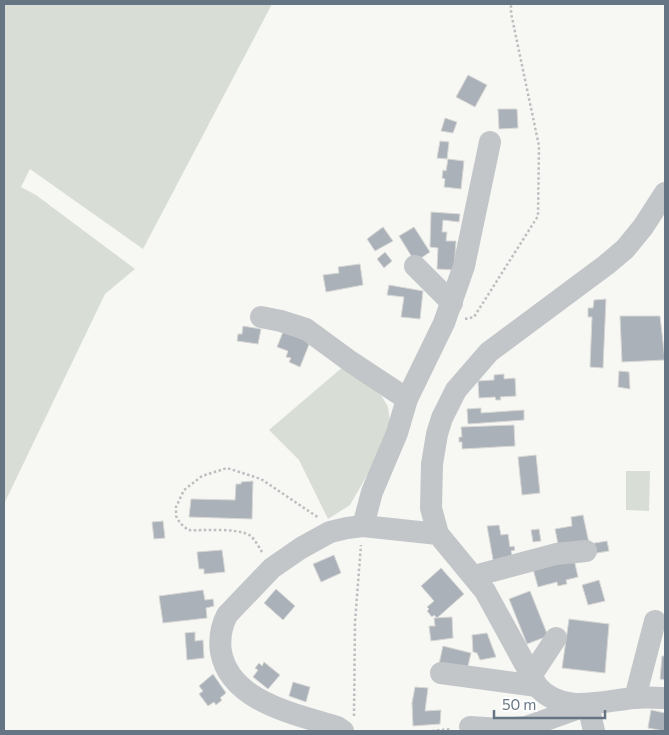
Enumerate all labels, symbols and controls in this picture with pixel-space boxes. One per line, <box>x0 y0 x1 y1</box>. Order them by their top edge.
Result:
scale bar <box>494 688 605 720</box>
text: 50 m <box>502 695 536 713</box>

